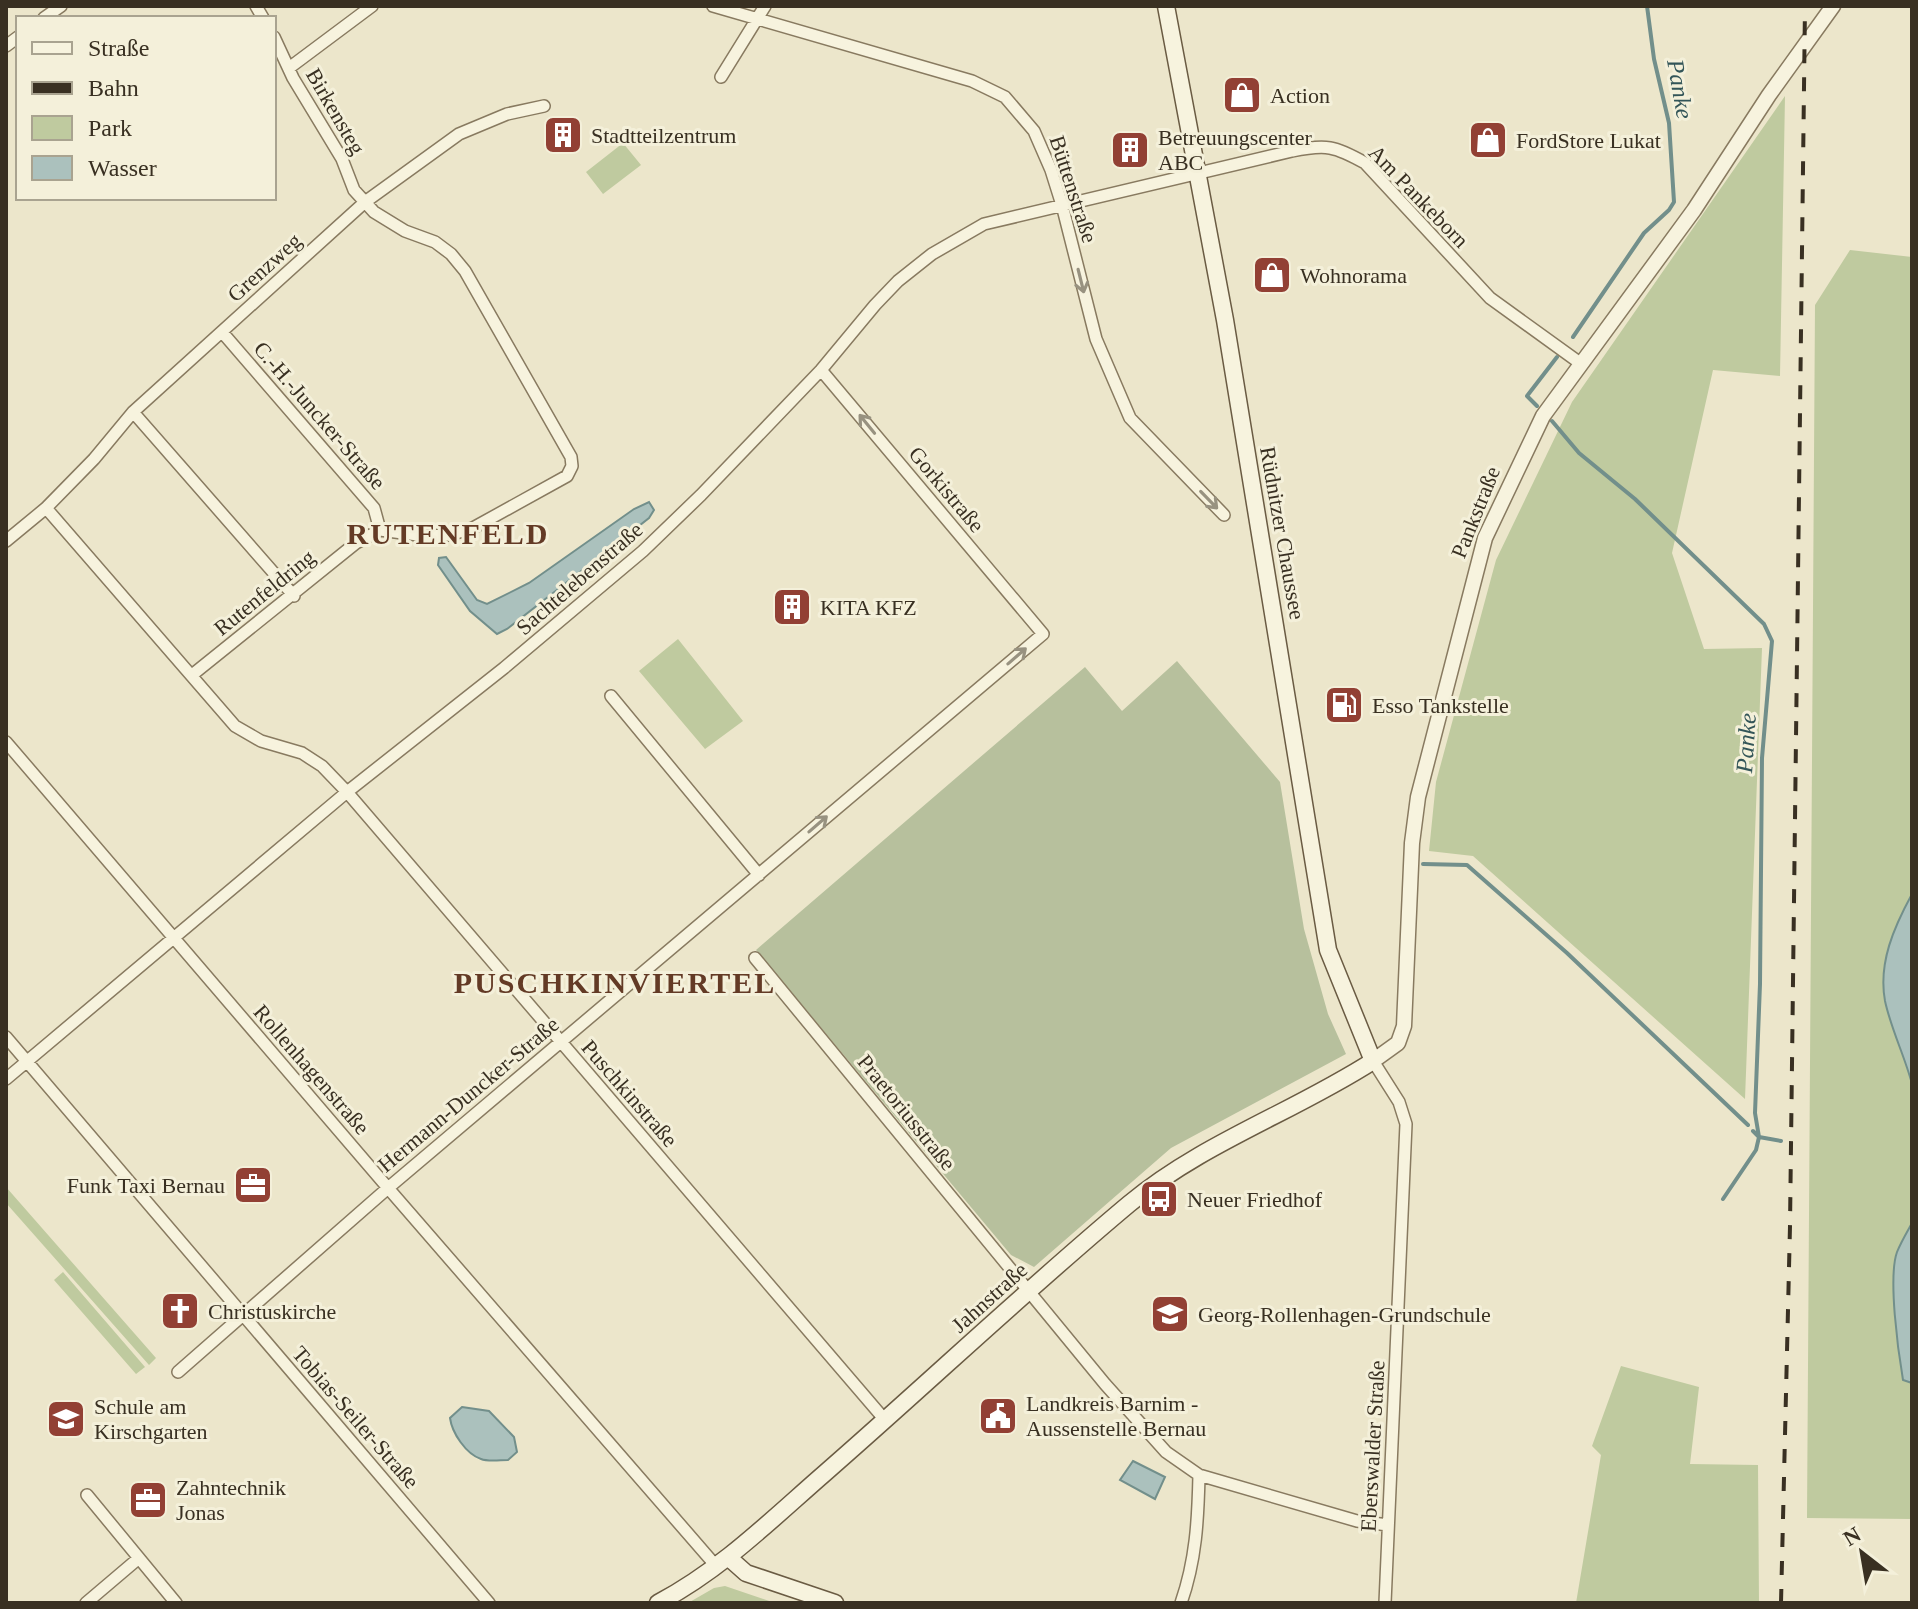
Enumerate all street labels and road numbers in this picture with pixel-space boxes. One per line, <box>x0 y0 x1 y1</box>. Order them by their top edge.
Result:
street label: Birkensteg <box>301 64 370 159</box>
street label: Büttenstraße <box>1044 132 1103 246</box>
street label: Am Pankeborn <box>1364 140 1474 253</box>
street label: Grenzweg <box>222 228 306 307</box>
street label: C.-H.-Juncker-Straße <box>249 336 391 494</box>
street label: Gorkistraße <box>904 442 990 537</box>
street label: Rüdnitzer Chaussee <box>1255 445 1310 622</box>
street label: Pankstraße <box>1446 463 1505 562</box>
street label: Sachtelebenstraße <box>511 517 647 640</box>
street label: Rutenfeldring <box>209 544 320 641</box>
street label: Rollenhagenstraße <box>248 999 375 1139</box>
street label: Hermann-Duncker-Straße <box>373 1012 564 1177</box>
street label: Puschkinstraße <box>576 1035 683 1152</box>
street label: Praetoriusstraße <box>852 1049 961 1175</box>
street label: Jahnstraße <box>946 1257 1032 1338</box>
street label: Tobias-Seiler-Straße <box>287 1341 424 1493</box>
street label: Eberswalder Straße <box>1356 1360 1389 1532</box>

